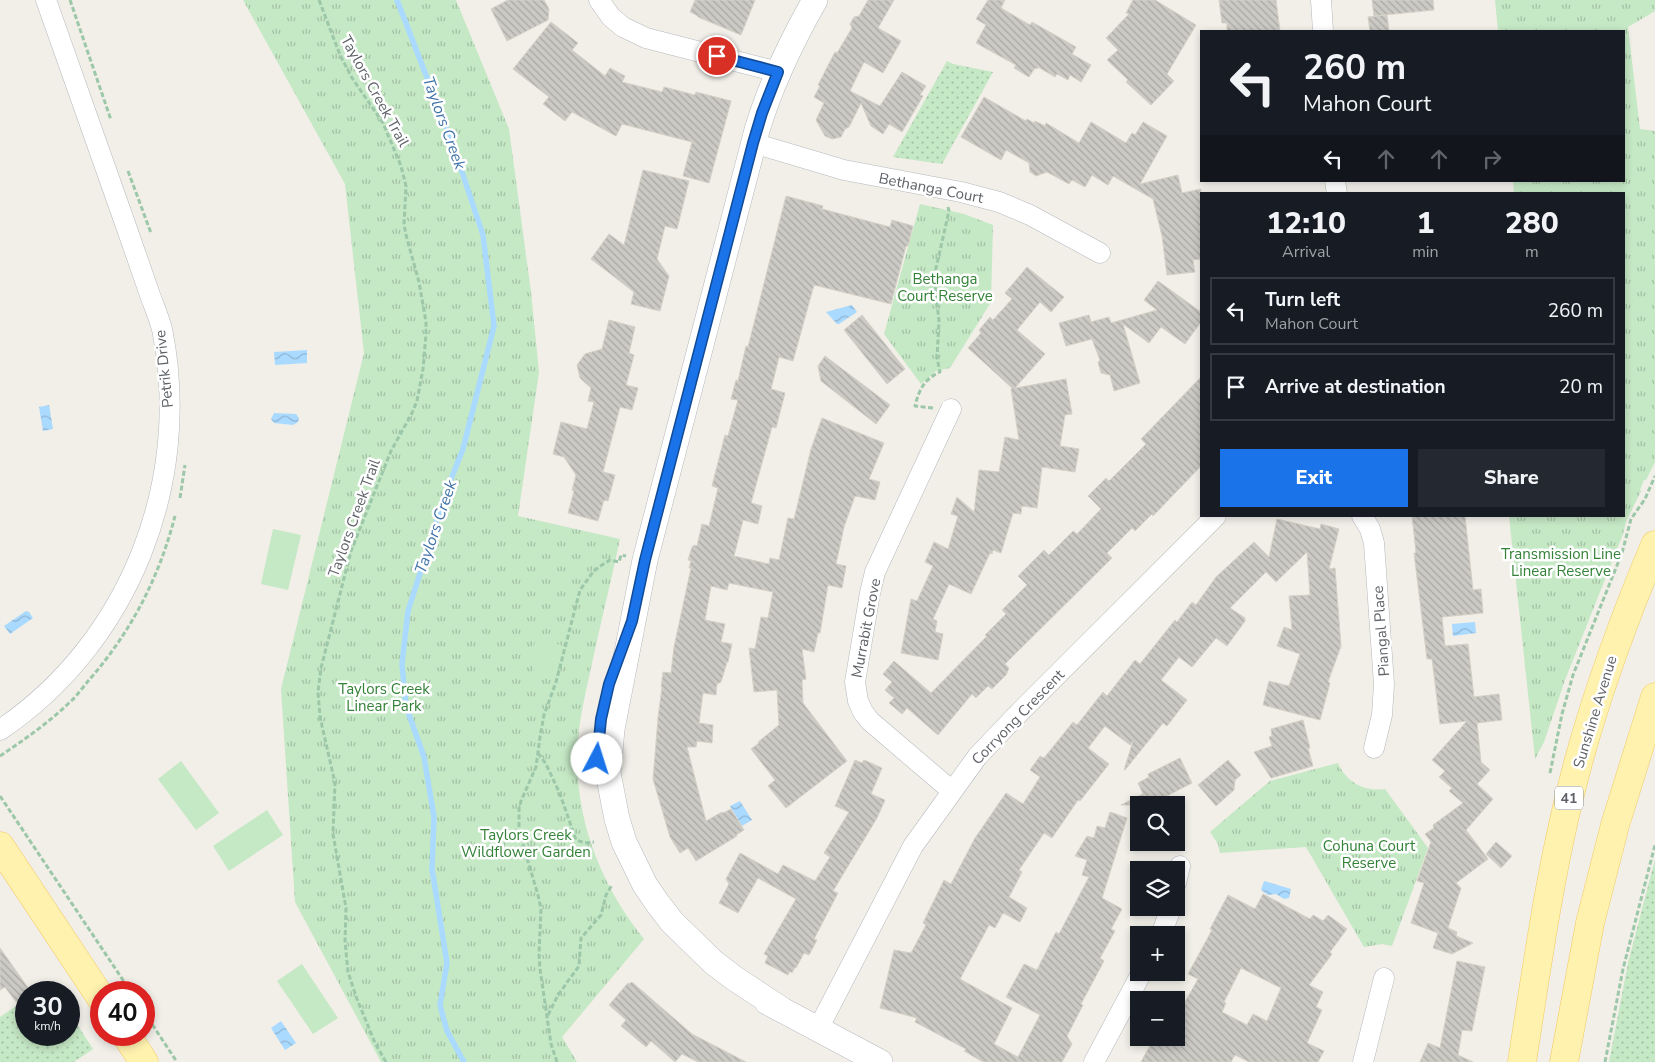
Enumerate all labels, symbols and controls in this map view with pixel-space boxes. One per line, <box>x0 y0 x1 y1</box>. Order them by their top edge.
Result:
street label: Taylors Creek Trail <box>336 32 414 151</box>
pin <box>696 35 738 77</box>
icon: arrive <box>703 42 731 70</box>
text: 260 m <box>1303 44 1406 91</box>
icon: left <box>1220 50 1285 115</box>
water label: Taylors Creek <box>417 73 471 173</box>
text: Mahon Court <box>1303 89 1431 119</box>
icon: left <box>1319 145 1347 173</box>
icon: ahead <box>1372 145 1400 173</box>
icon: ahead <box>1425 145 1453 173</box>
icon: right <box>1478 145 1506 173</box>
street label: Bethanga Court <box>877 168 986 208</box>
text: 12:10 <box>1266 203 1346 244</box>
text: 1 <box>1416 203 1434 244</box>
text: 280 <box>1505 203 1559 244</box>
text: Arrival <box>1282 241 1330 263</box>
text: min <box>1412 241 1439 263</box>
text: m <box>1525 241 1539 263</box>
park label: Bethanga Court Reserve <box>897 269 993 306</box>
text: Turn left <box>1265 287 1340 313</box>
icon: left <box>1222 297 1250 325</box>
text: 260 m <box>1548 298 1603 324</box>
text: Mahon Court <box>1265 313 1358 335</box>
street label: Petrik Drive <box>150 329 178 409</box>
icon: arrive <box>1222 373 1250 401</box>
text: Arrive at destination <box>1265 374 1446 400</box>
text: 20 m <box>1559 374 1603 400</box>
button: Exit <box>1220 449 1408 507</box>
button: Share <box>1418 449 1605 507</box>
street label: Taylors Creek Trail <box>323 456 385 580</box>
water label: Taylors Creek <box>410 476 463 577</box>
park label: Transmission Line Linear Reserve <box>1501 544 1621 581</box>
street label: Murrabit Grove <box>847 576 885 680</box>
street label: Piangal Place <box>1368 585 1394 677</box>
street label: Sunshine Avenue <box>1568 653 1622 771</box>
street label: Corryong Crescent <box>967 664 1069 769</box>
park label: Taylors Creek Linear Park <box>338 679 430 716</box>
position arrow <box>570 732 622 784</box>
road number: 41 <box>1555 786 1583 810</box>
map controls <box>1130 796 1185 1046</box>
button: search <box>1130 796 1185 851</box>
park label: Taylors Creek Wildflower Garden <box>461 825 591 862</box>
park label: Cohuna Court Reserve <box>1323 836 1416 873</box>
button: layers <box>1130 861 1185 916</box>
button: + <box>1130 926 1185 981</box>
speed limit sign: 40 <box>90 981 155 1046</box>
text: 30 <box>32 990 63 1024</box>
button: − <box>1130 991 1185 1046</box>
text: km/h <box>34 1018 61 1034</box>

